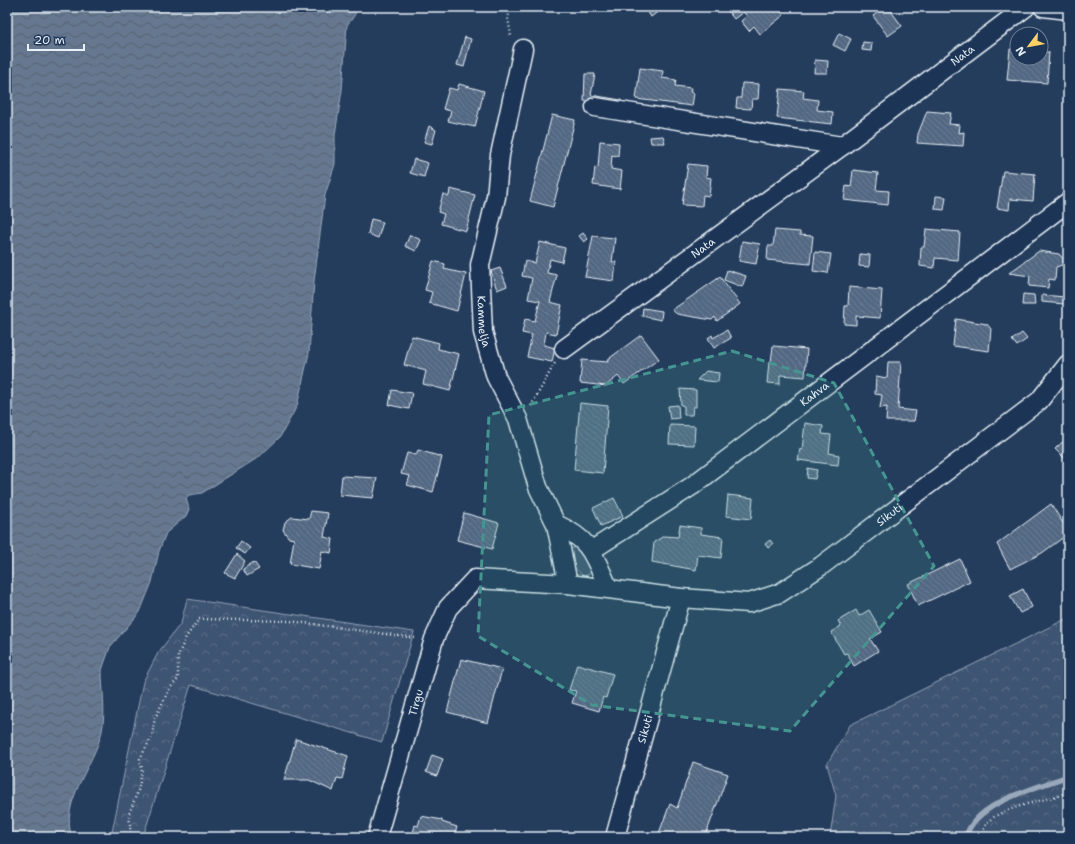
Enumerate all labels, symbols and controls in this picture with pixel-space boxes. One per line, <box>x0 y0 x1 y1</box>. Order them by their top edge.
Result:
scale bar <box>28 26 84 52</box>
north arrow <box>1009 26 1049 66</box>
text: 20 m <box>34 32 65 48</box>
street label: Nata <box>948 41 978 69</box>
text: N <box>1012 43 1030 59</box>
street label: Nata <box>688 234 718 262</box>
street label: Kammelja <box>473 295 494 349</box>
street label: Kahva <box>797 378 832 410</box>
street label: Sikuti <box>873 500 906 530</box>
street label: Tirgu <box>405 687 427 718</box>
street label: Sikuti <box>634 713 656 745</box>

